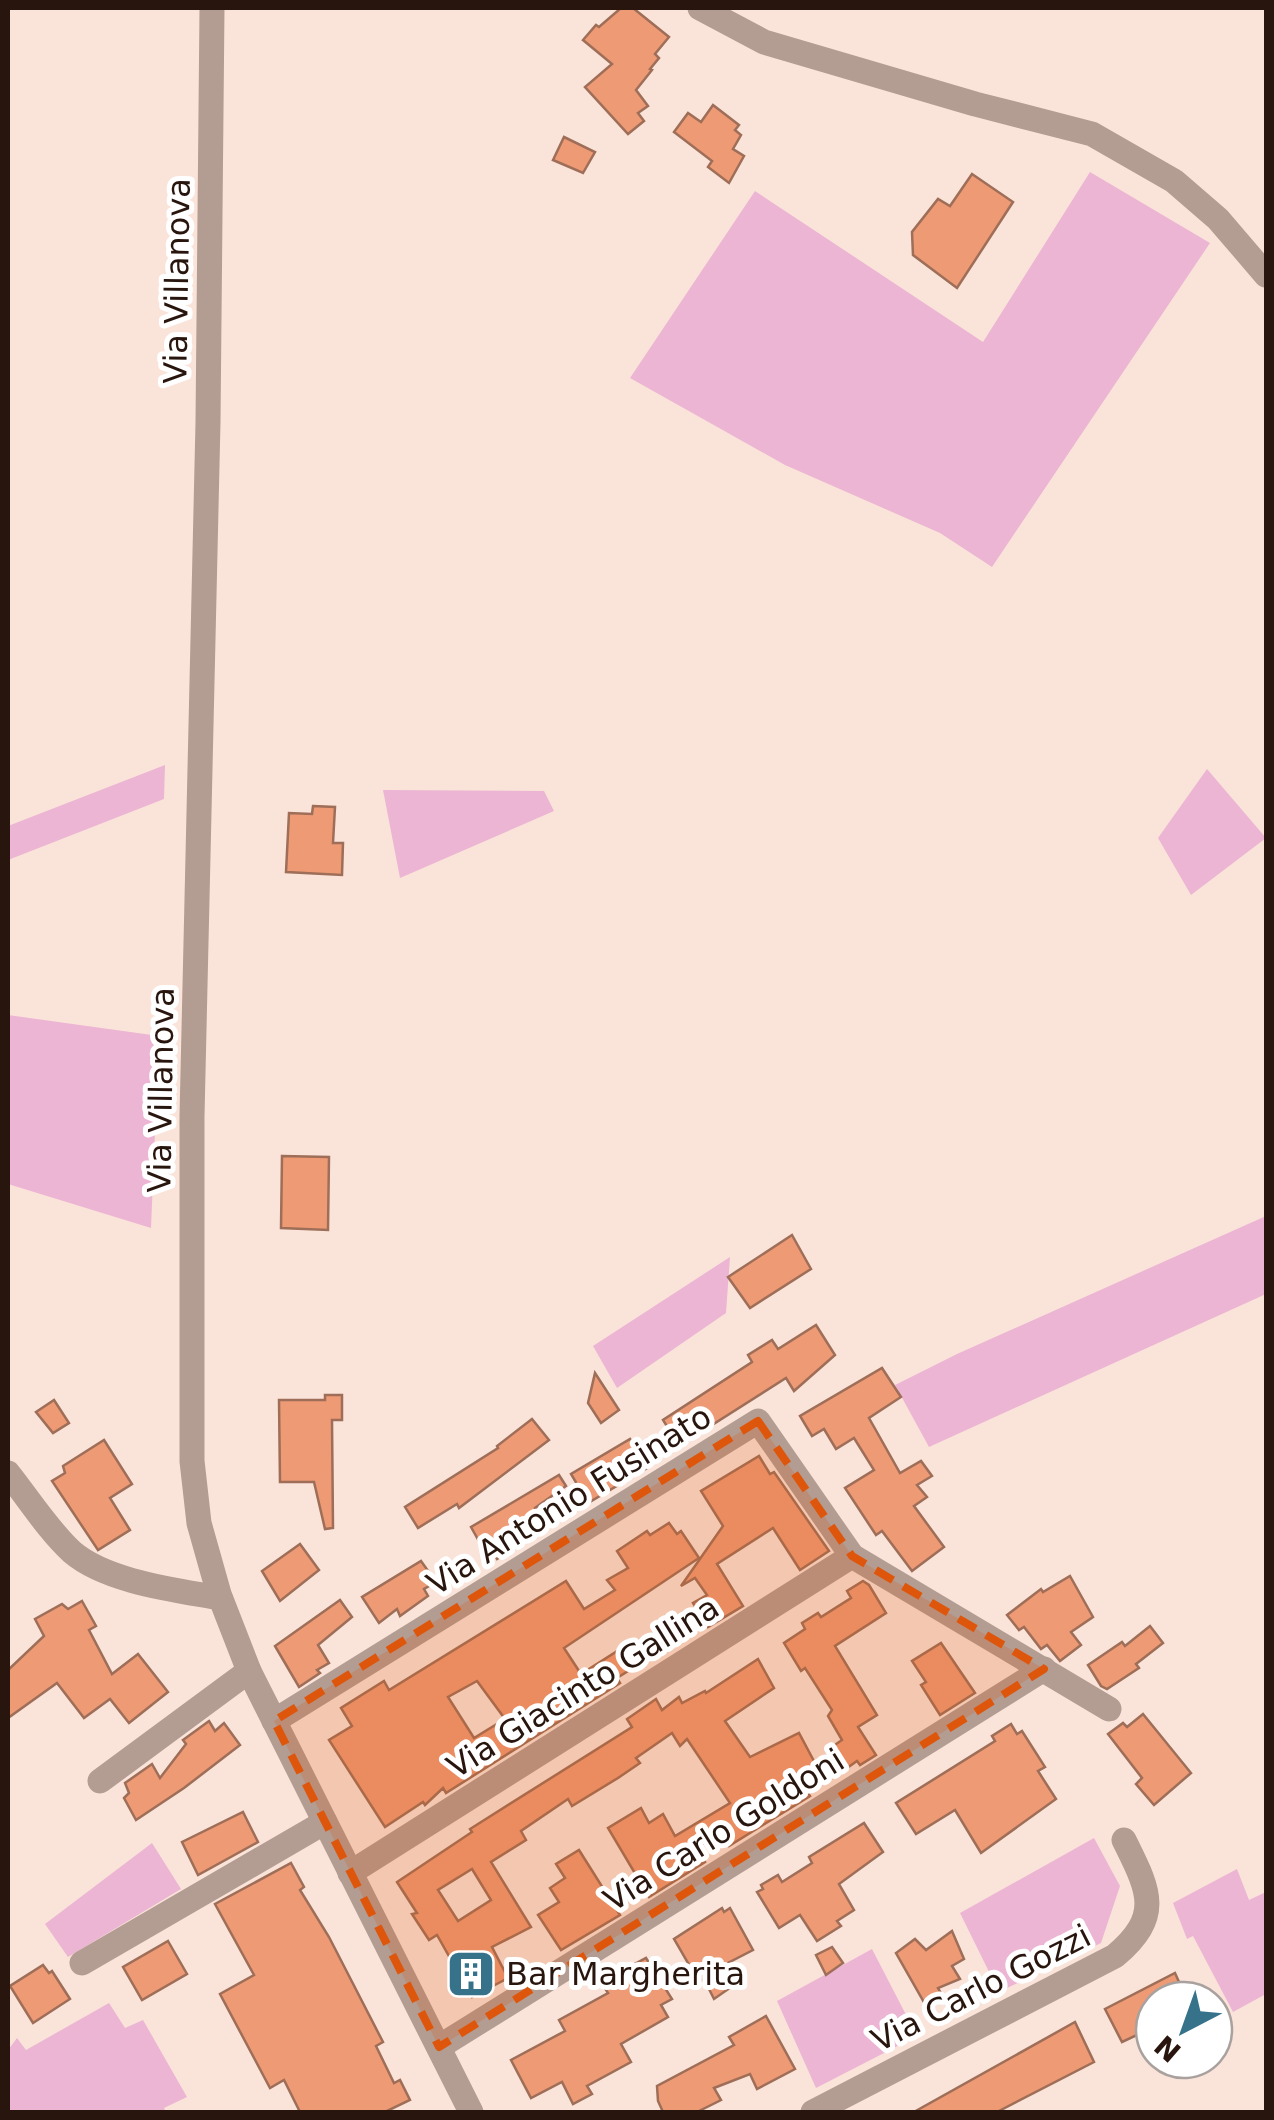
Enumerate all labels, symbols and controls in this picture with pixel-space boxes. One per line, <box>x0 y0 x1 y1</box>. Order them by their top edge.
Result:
street label: Via Villanova <box>156 178 198 384</box>
street label: Via Villanova <box>140 987 182 1193</box>
street label: Via Antonio Fusinato <box>420 1397 718 1603</box>
street label: Via Giacinto Gallina <box>440 1588 726 1786</box>
street label: Via Carlo Goldoni <box>597 1741 851 1919</box>
street label: Via Carlo Gozzi <box>865 1916 1097 2060</box>
building icon: Bar Margherita <box>445 1948 497 2000</box>
place label: Bar Margherita <box>506 1955 745 1993</box>
north arrow <box>1134 1980 1234 2080</box>
text: N <box>1148 2028 1188 2069</box>

